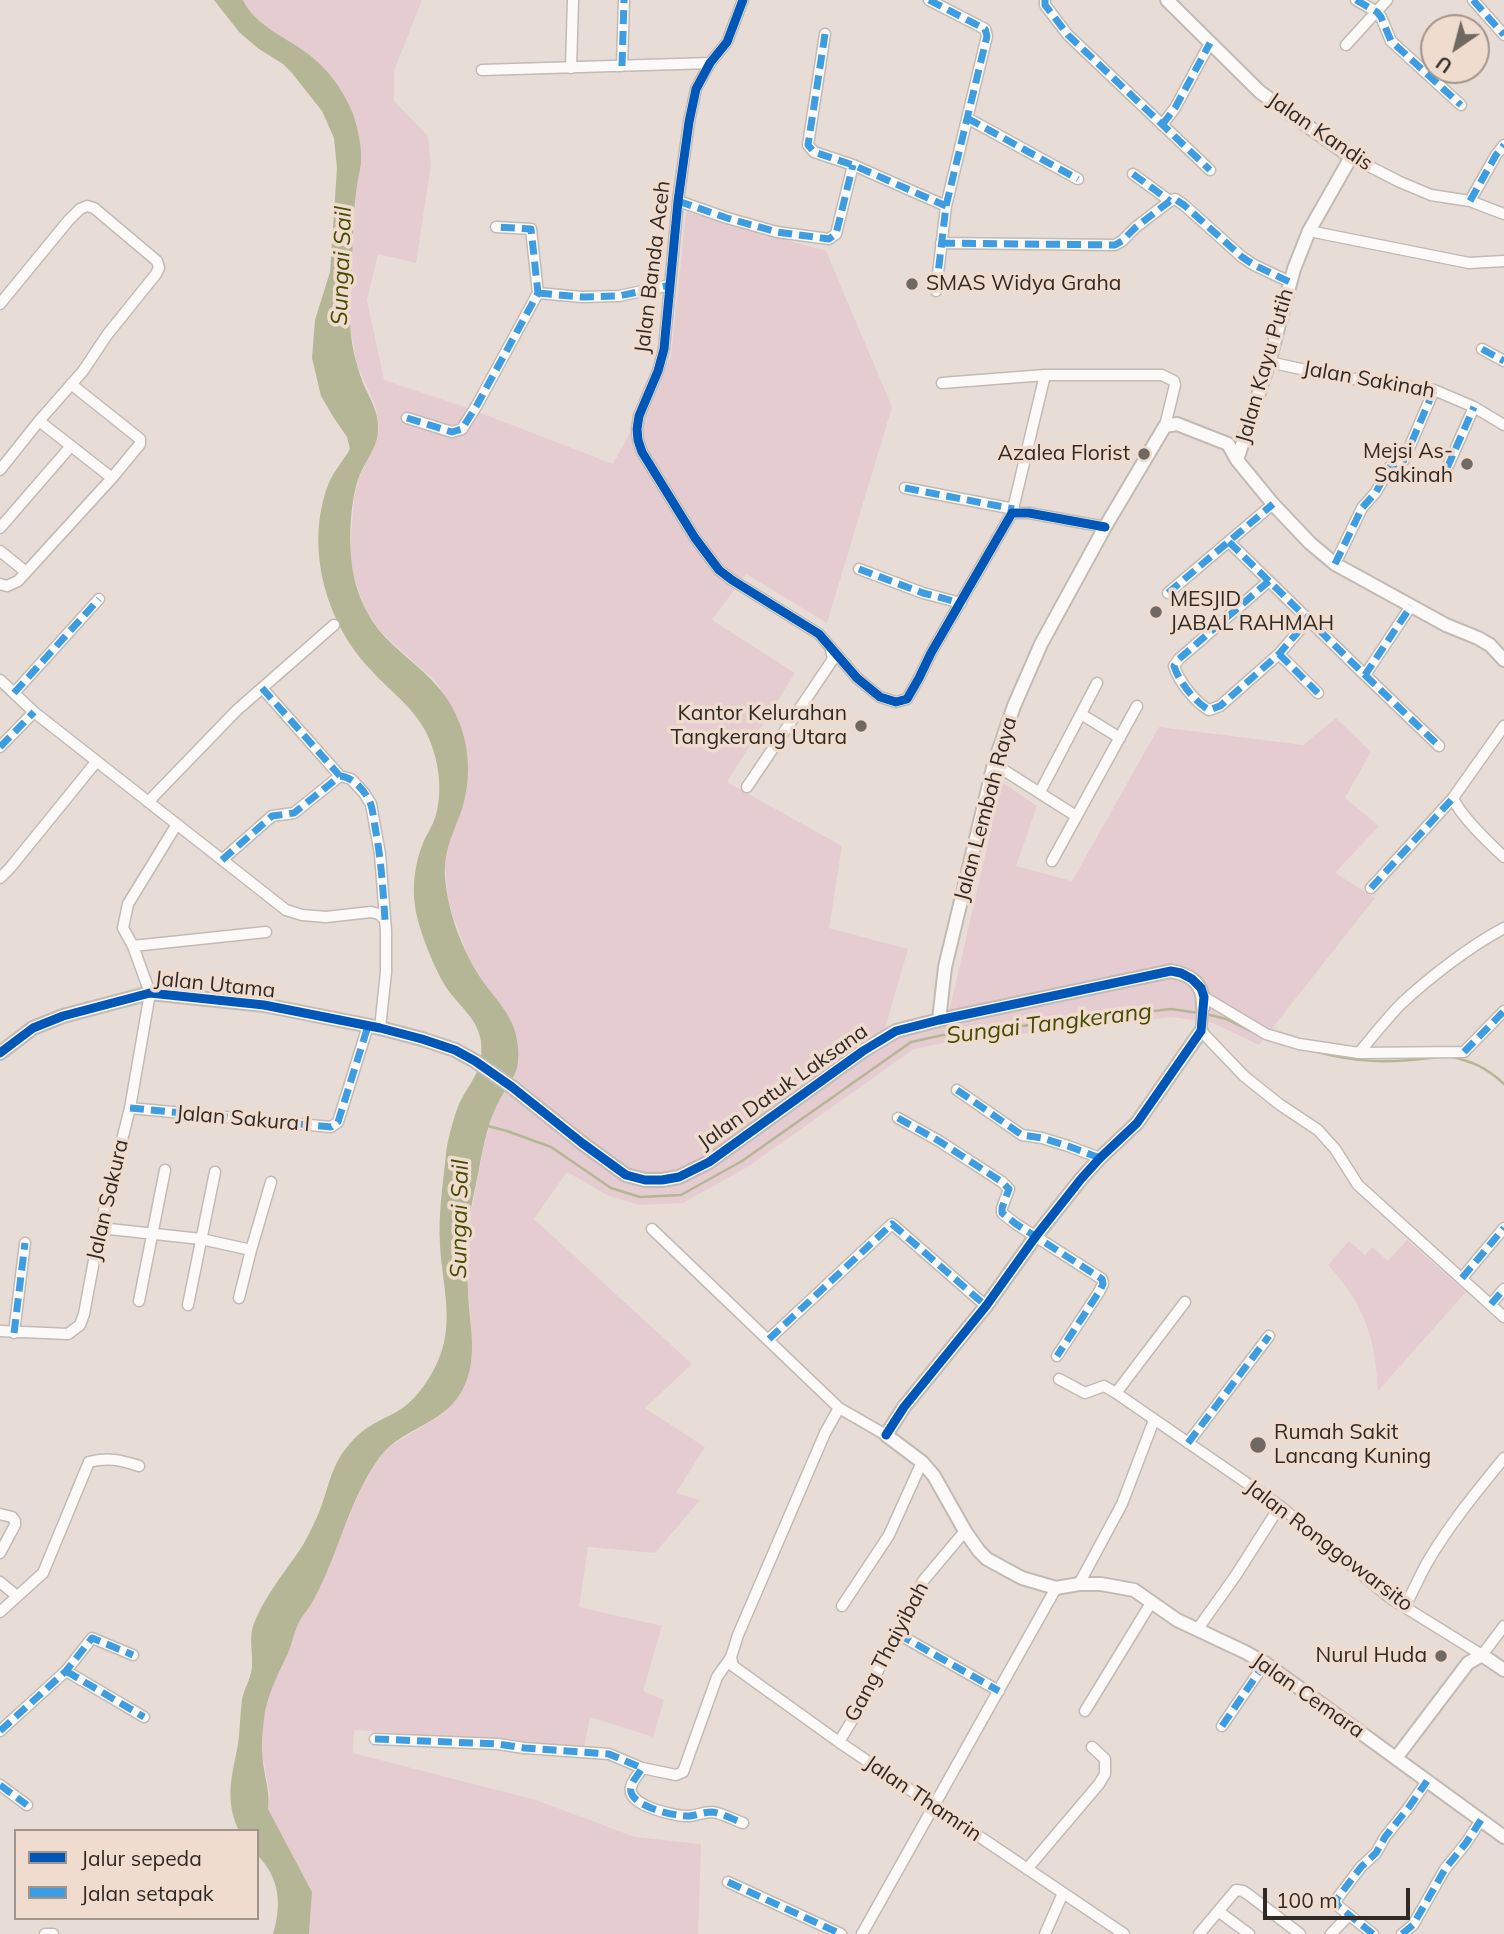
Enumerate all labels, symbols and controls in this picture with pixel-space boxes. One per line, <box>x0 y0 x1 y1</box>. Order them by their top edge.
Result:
north arrow <box>1420 14 1490 84</box>
text: U <box>1431 51 1457 78</box>
street label: Jalan Kandis <box>1263 88 1377 176</box>
street label: Jalan Banda Aceh <box>630 179 676 355</box>
water label: Sungai Sail <box>326 206 358 326</box>
place label: SMAS Widya Graha <box>926 271 1121 297</box>
marker: SMAS Widya Graha <box>904 276 920 292</box>
street label: Jalan Kayu Putih <box>1231 286 1299 446</box>
street label: Jalan Sakinah <box>1301 356 1437 404</box>
place label: Mejsi As- Sakinah <box>1363 439 1453 489</box>
place label: Azalea Florist <box>998 441 1130 467</box>
marker: Azalea Florist <box>1136 446 1152 462</box>
marker: Mejsi As- Sakinah <box>1459 456 1475 472</box>
place label: MESJID JABAL RAHMAH <box>1170 587 1334 637</box>
marker: MESJID JABAL RAHMAH <box>1148 604 1164 620</box>
place label: Kantor Kelurahan Tangkerang Utara <box>670 701 847 751</box>
street label: Jalan Lembah Raya <box>949 714 1023 904</box>
marker: Kantor Kelurahan Tangkerang Utara <box>853 718 869 734</box>
street label: Jalan Utama <box>153 966 277 1004</box>
water label: Sungai Tangkerang <box>945 998 1153 1050</box>
street label: Jalan Datuk Laksana <box>693 1019 873 1155</box>
street label: Jalan Sakura I <box>175 1101 311 1137</box>
street label: Jalan Sakura <box>82 1137 134 1263</box>
water label: Sungai Sail <box>445 1159 475 1279</box>
place label: Rumah Sakit Lancang Kuning <box>1274 1420 1431 1470</box>
marker: Rumah Sakit Lancang Kuning <box>1248 1435 1268 1455</box>
street label: Jalan Ronggowarsito <box>1240 1475 1418 1617</box>
street label: Gang Thaiyibah <box>840 1578 934 1726</box>
place label: Nurul Huda <box>1316 1643 1427 1669</box>
street label: Jalan Cemara <box>1247 1648 1369 1744</box>
marker: Nurul Huda <box>1433 1648 1449 1664</box>
street label: Jalan Thamrin <box>860 1751 986 1847</box>
legend <box>14 1829 259 1920</box>
text: Jalur sepeda <box>81 1845 202 1871</box>
scale bar <box>1266 1874 1413 1918</box>
text: Jalan setapak <box>81 1880 214 1906</box>
text: 100 m <box>1276 1887 1338 1913</box>

